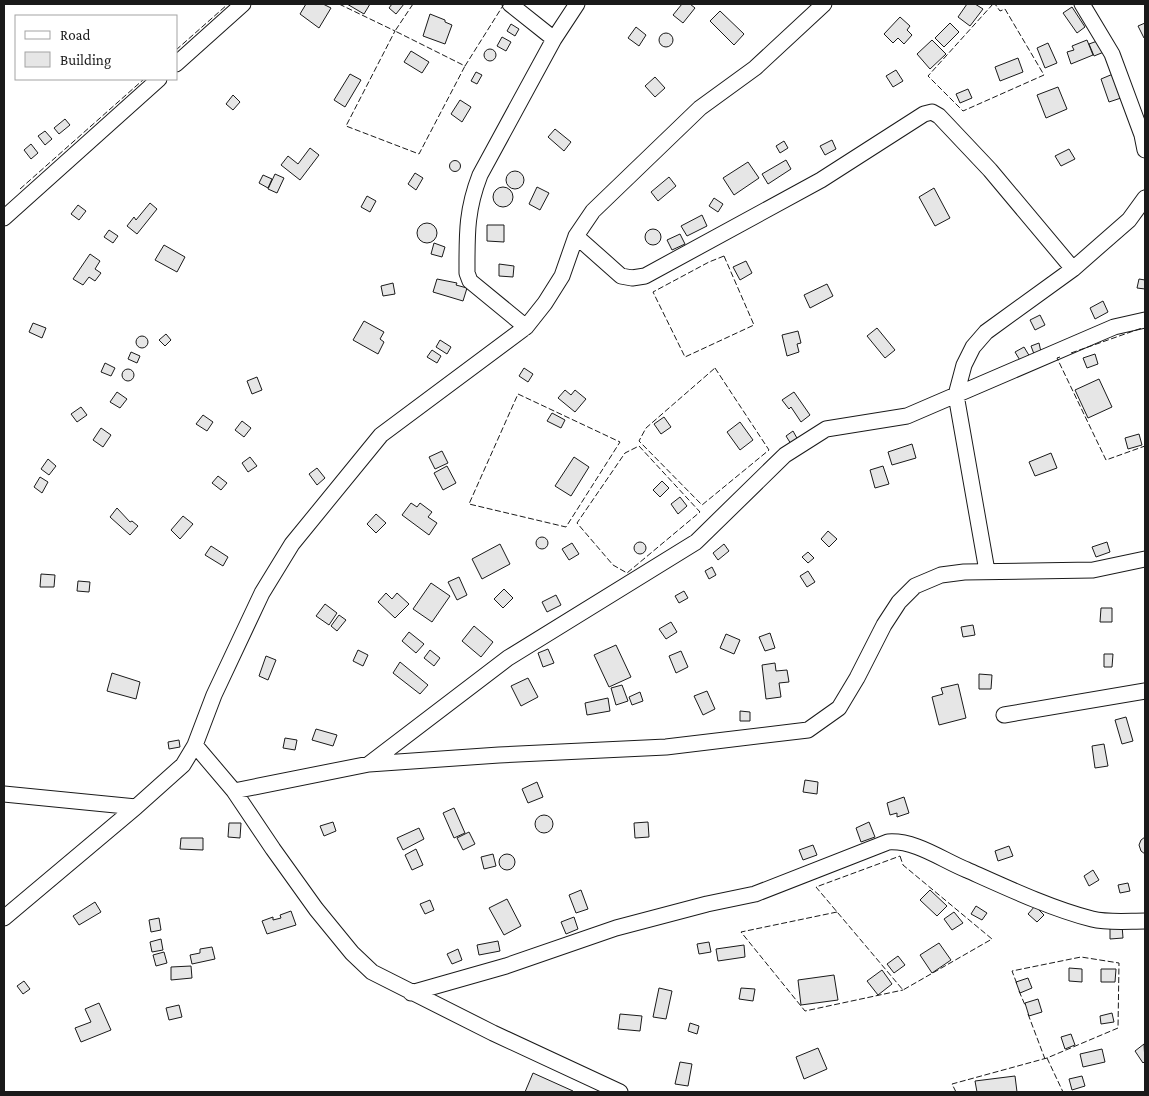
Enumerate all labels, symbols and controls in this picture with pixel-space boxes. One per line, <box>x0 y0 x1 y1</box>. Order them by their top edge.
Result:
legend <box>15 15 178 80</box>
text: Road <box>60 27 91 43</box>
text: Building <box>60 52 111 69</box>

